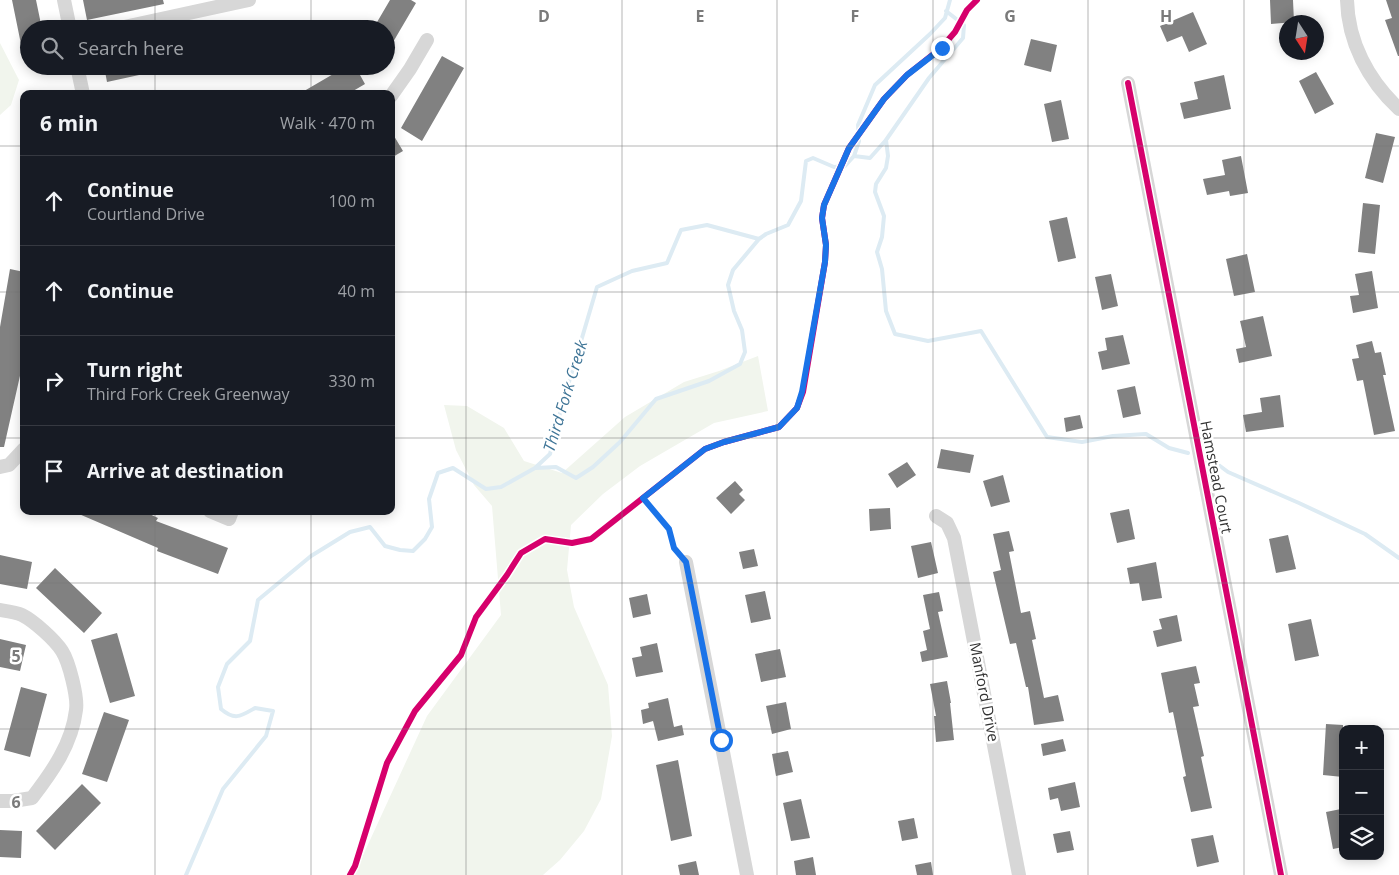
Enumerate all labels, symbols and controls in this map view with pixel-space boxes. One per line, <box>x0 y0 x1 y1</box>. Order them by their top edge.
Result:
text: D <box>538 5 550 27</box>
text: E <box>696 5 705 27</box>
text: F <box>851 5 859 27</box>
text: G <box>1004 5 1016 27</box>
text: H <box>1160 5 1172 27</box>
north arrow <box>1279 15 1324 60</box>
search box <box>20 20 395 75</box>
icon: search <box>38 34 66 62</box>
text: Search here <box>78 35 184 61</box>
route end <box>931 37 954 60</box>
text: 6 min <box>40 109 98 137</box>
text: Walk · 470 m <box>280 112 375 134</box>
text: Continue <box>87 177 174 203</box>
icon: ahead <box>40 187 68 215</box>
text: 100 m <box>329 190 375 212</box>
text: Courtland Drive <box>87 203 205 225</box>
icon: ahead <box>40 277 68 305</box>
text: Continue <box>87 278 174 304</box>
text: 40 m <box>338 280 375 302</box>
water label: Third Fork Creek <box>538 336 593 454</box>
text: Turn right <box>87 357 182 383</box>
icon: right <box>40 367 68 395</box>
text: 330 m <box>329 370 375 392</box>
text: Third Fork Creek Greenway <box>87 383 290 405</box>
street label: Hamstead Court <box>1196 419 1238 535</box>
icon: arrive <box>40 457 68 485</box>
text: Arrive at destination <box>87 458 284 484</box>
street label: Manford Drive <box>966 640 1004 743</box>
text: 5 <box>11 645 21 667</box>
map controls <box>1339 725 1384 860</box>
button: + <box>1339 725 1384 770</box>
route start <box>710 729 733 752</box>
button: − <box>1339 770 1384 815</box>
text: 6 <box>11 791 21 813</box>
button: layers <box>1339 815 1384 860</box>

